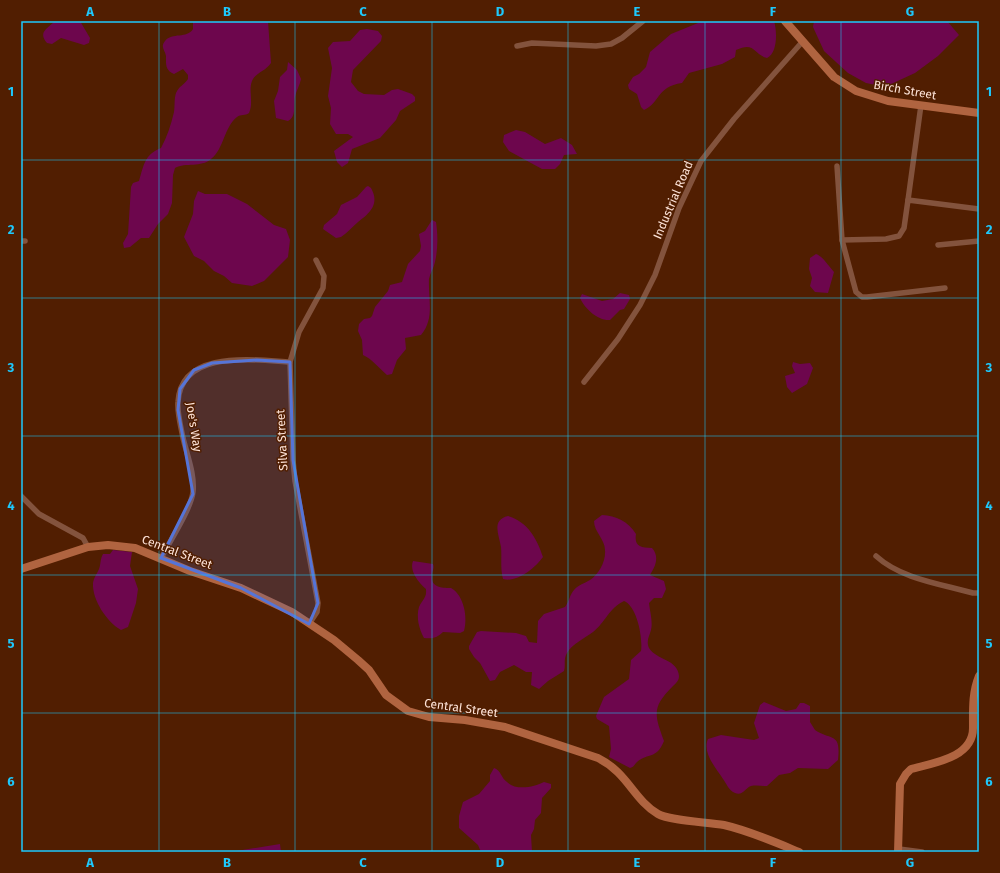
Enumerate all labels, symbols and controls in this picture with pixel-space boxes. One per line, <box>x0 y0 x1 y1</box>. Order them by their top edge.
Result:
text: A <box>85 4 94 19</box>
text: B <box>223 4 231 19</box>
text: C <box>359 4 367 19</box>
text: D <box>496 4 505 19</box>
text: E <box>634 4 641 19</box>
text: F <box>770 4 777 19</box>
text: G <box>906 4 914 19</box>
street label: Birch Street <box>873 78 938 103</box>
text: 1 <box>8 84 14 99</box>
text: 1 <box>986 84 992 99</box>
street label: Industrial Road <box>650 159 696 241</box>
text: 2 <box>8 222 15 237</box>
text: 2 <box>986 222 993 237</box>
text: 3 <box>7 360 15 375</box>
text: 3 <box>985 360 993 375</box>
street label: Joe's Way <box>183 401 205 453</box>
street label: Silva Street <box>273 408 291 471</box>
text: 4 <box>7 498 15 513</box>
text: 4 <box>985 498 993 513</box>
street label: Central Street <box>140 532 215 572</box>
text: 5 <box>8 636 15 651</box>
text: 5 <box>986 636 993 651</box>
street label: Central Street <box>423 696 499 720</box>
text: 6 <box>7 774 15 789</box>
text: 6 <box>985 774 993 789</box>
text: A <box>85 855 94 870</box>
text: B <box>223 855 231 870</box>
text: C <box>359 855 367 870</box>
text: D <box>496 855 505 870</box>
text: E <box>634 855 641 870</box>
text: F <box>770 855 777 870</box>
text: G <box>906 855 914 870</box>

